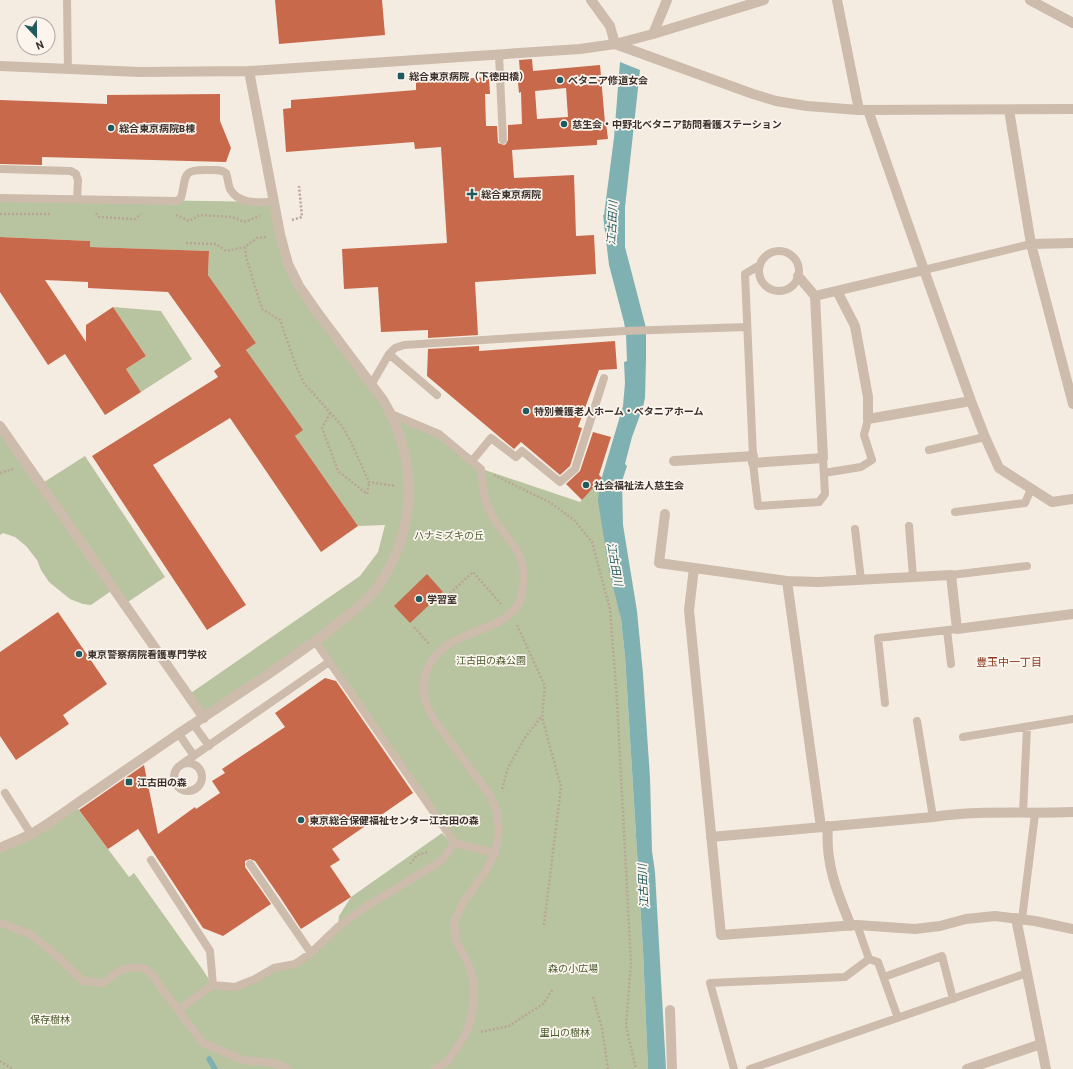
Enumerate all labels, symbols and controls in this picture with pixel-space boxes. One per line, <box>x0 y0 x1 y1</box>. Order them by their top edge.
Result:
north arrow <box>16 16 56 56</box>
text: N <box>34 38 46 53</box>
place label: 総合東京病院（下徳田橋） <box>409 70 529 82</box>
marker: 総合東京病院（下徳田橋） <box>396 71 406 81</box>
place label: ベタニア修道女会 <box>568 74 648 86</box>
marker: ベタニア修道女会 <box>555 75 565 85</box>
place label: 慈生会・中野北ベタニア訪問看護ステーション <box>572 118 782 130</box>
marker: 慈生会・中野北ベタニア訪問看護ステーション <box>559 119 569 129</box>
place label: 総合東京病院B棟 <box>119 122 195 134</box>
marker: 総合東京病院B棟 <box>106 123 116 133</box>
marker: 総合東京病院 <box>466 188 478 200</box>
place label: 総合東京病院 <box>481 188 541 200</box>
water label: 江古田川 <box>604 200 619 245</box>
place label: 特別養護老人ホーム・ベタニアホーム <box>534 405 703 417</box>
marker: 特別養護老人ホーム・ベタニアホーム <box>521 406 531 416</box>
place label: 社会福祉法人慈生会 <box>594 479 684 491</box>
marker: 社会福祉法人慈生会 <box>581 480 591 490</box>
park label: ハナミズキの丘 <box>414 529 484 541</box>
water label: 江古田川 <box>605 541 626 588</box>
place label: 学習室 <box>427 593 457 605</box>
marker: 学習室 <box>414 594 424 604</box>
place label: 東京警察病院看護専門学校 <box>87 648 207 660</box>
marker: 東京警察病院看護専門学校 <box>74 649 84 659</box>
park label: 江古田の森公園 <box>456 654 526 666</box>
district label: 豊玉中一丁目 <box>976 655 1042 668</box>
place label: 江古田の森 <box>137 776 187 788</box>
marker: 江古田の森 <box>124 777 134 787</box>
place label: 東京総合保健福祉センター江古田の森 <box>309 814 479 826</box>
marker: 東京総合保健福祉センター江古田の森 <box>296 815 306 825</box>
water label: 江古田川 <box>635 863 650 908</box>
park label: 森の小広場 <box>548 962 598 974</box>
park label: 保存樹林 <box>30 1013 70 1025</box>
park label: 里山の樹林 <box>540 1026 590 1038</box>

